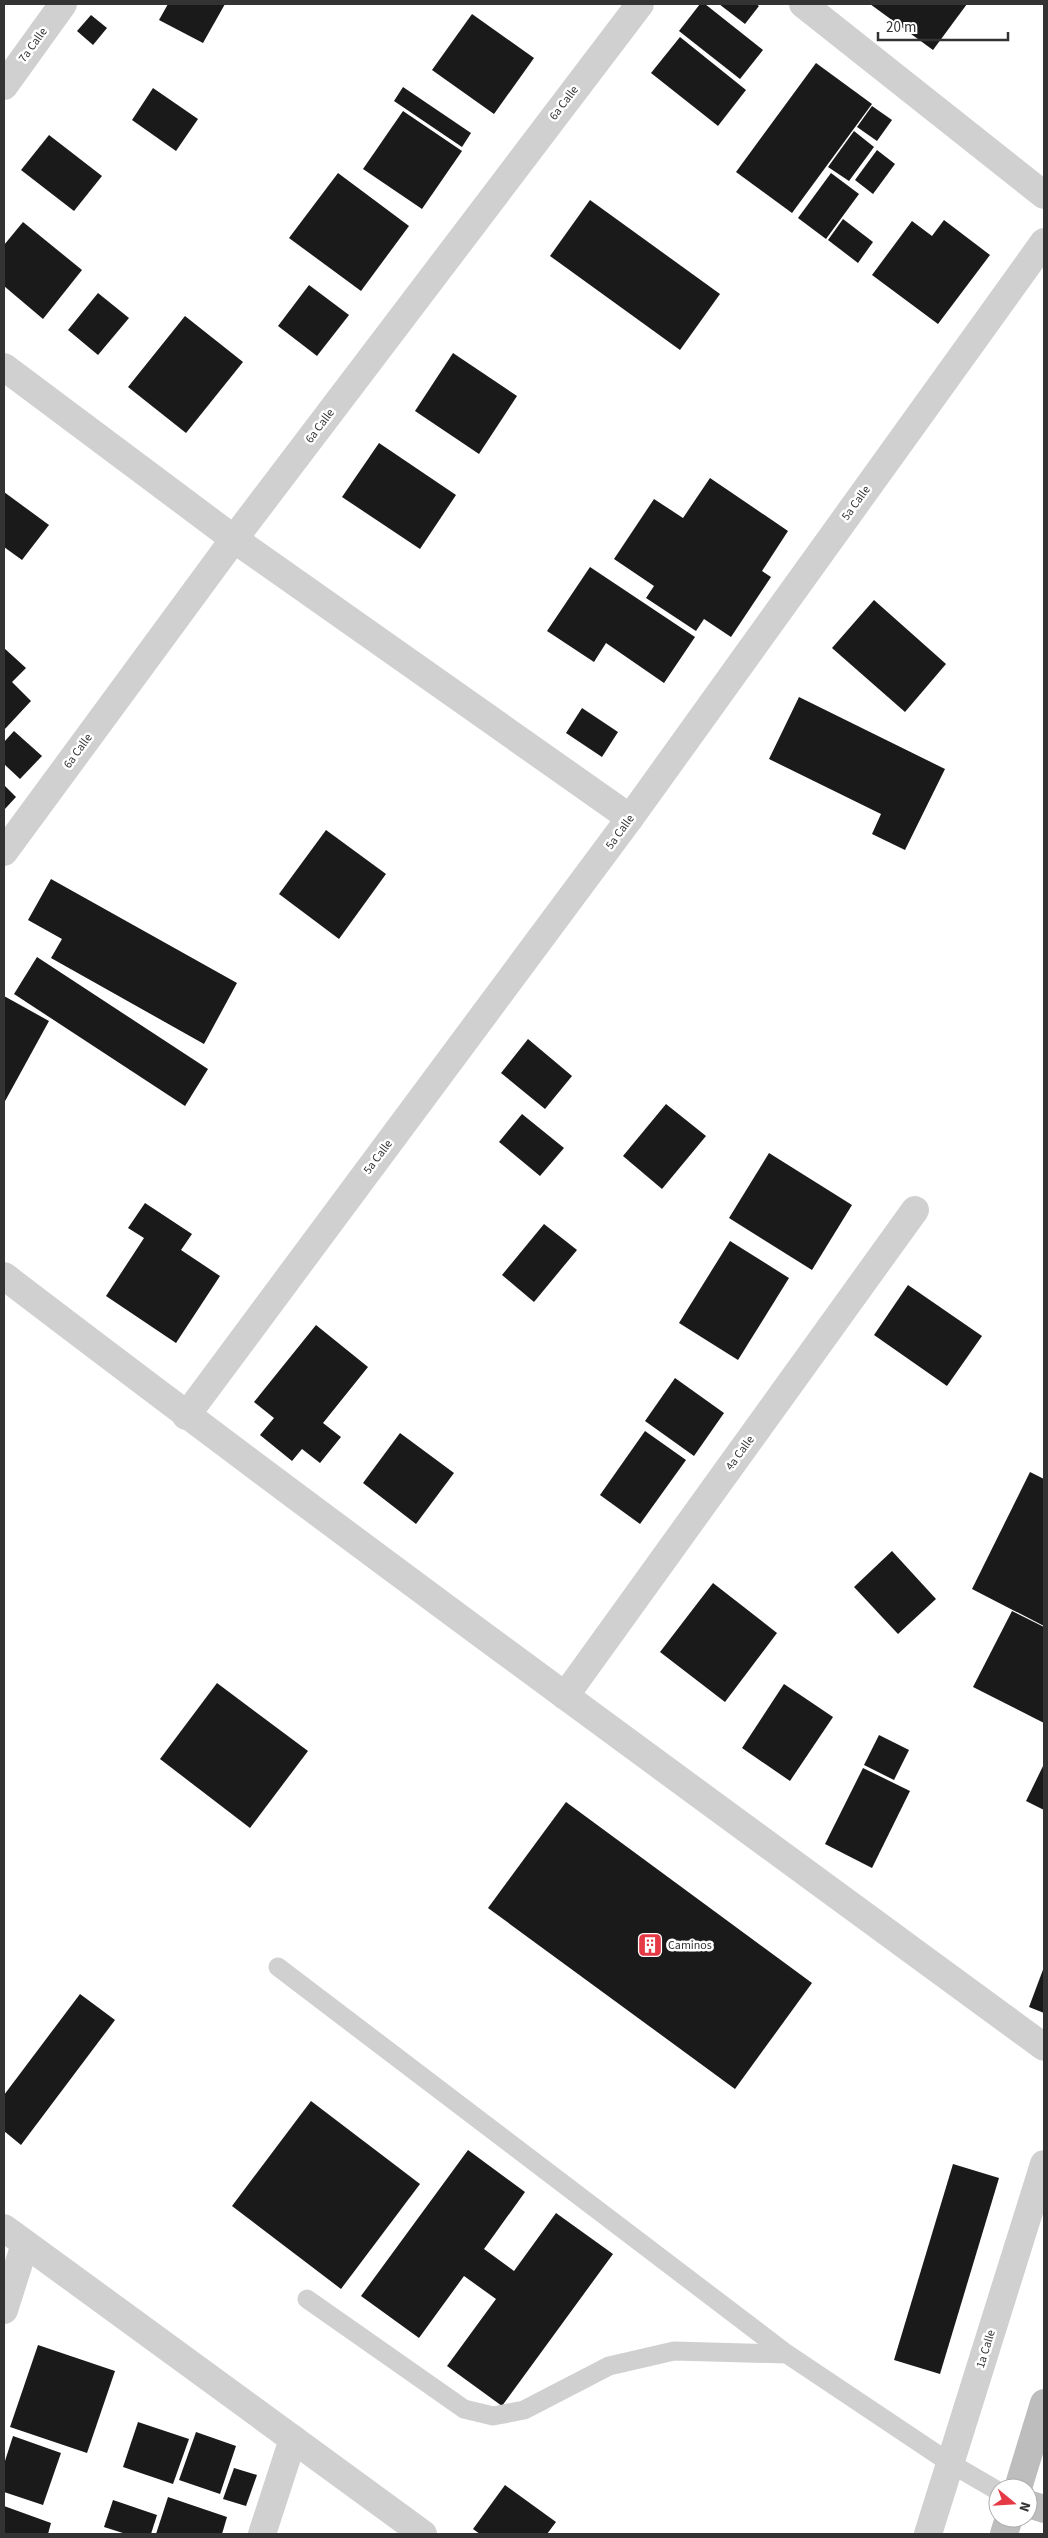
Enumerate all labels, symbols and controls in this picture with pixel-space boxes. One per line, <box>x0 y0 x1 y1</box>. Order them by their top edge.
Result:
scale bar <box>878 10 1008 42</box>
text: 20 m <box>886 17 916 38</box>
street label: 7a Calle <box>15 24 51 66</box>
street label: 6a Calle <box>545 82 583 124</box>
street label: 6a Calle <box>301 405 339 447</box>
street label: 5a Calle <box>838 482 874 524</box>
street label: 6a Calle <box>60 730 96 772</box>
street label: 5a Calle <box>602 811 638 853</box>
street label: 5a Calle <box>359 1136 397 1178</box>
street label: 4a Calle <box>722 1432 758 1474</box>
building icon: Caminos <box>637 1932 663 1958</box>
place label: Caminos <box>668 1937 712 1954</box>
street label: 1a Calle <box>972 2328 1000 2370</box>
north arrow <box>988 2478 1038 2528</box>
text: N <box>1013 2499 1035 2514</box>

